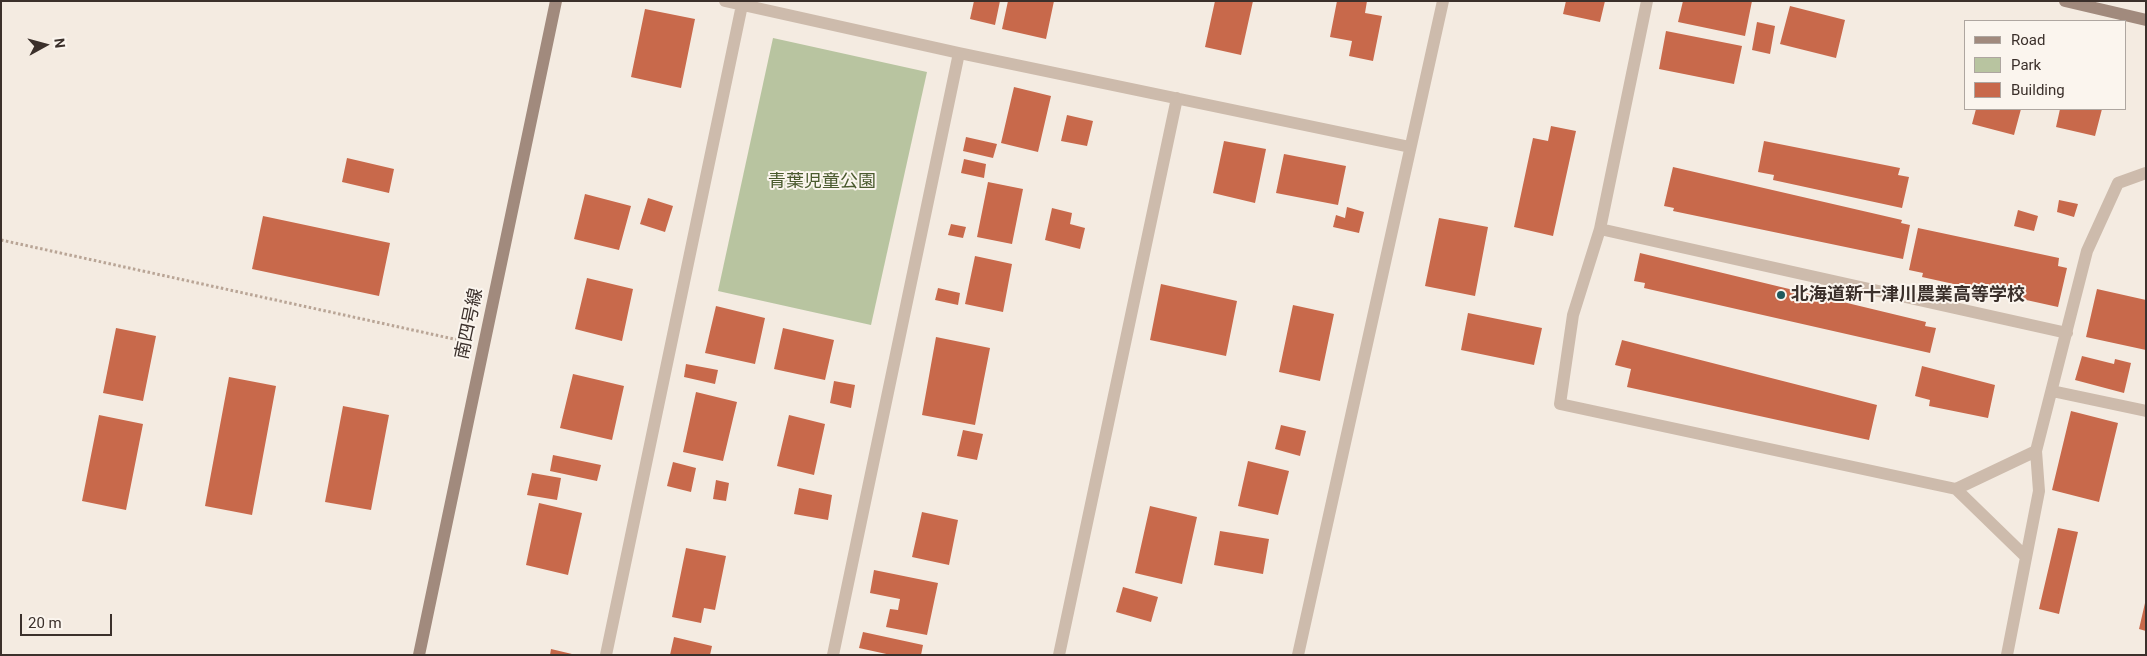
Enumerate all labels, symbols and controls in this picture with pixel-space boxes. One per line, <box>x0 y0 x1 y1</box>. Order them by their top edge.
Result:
north arrow <box>20 20 70 70</box>
legend <box>1964 20 2127 110</box>
text: Road <box>2011 31 2045 49</box>
text: N <box>51 37 68 49</box>
text: Park <box>2011 56 2041 74</box>
text: Building <box>2011 81 2065 99</box>
park label: 青葉児童公園 <box>768 171 876 193</box>
place label: 北海道新十津川農業高等学校 <box>1791 284 2025 306</box>
street label: 南四号線 <box>452 287 488 361</box>
marker: 北海道新十津川農業高等学校 <box>1775 289 1787 301</box>
scale bar <box>22 604 115 636</box>
text: 20 m <box>28 614 62 632</box>

